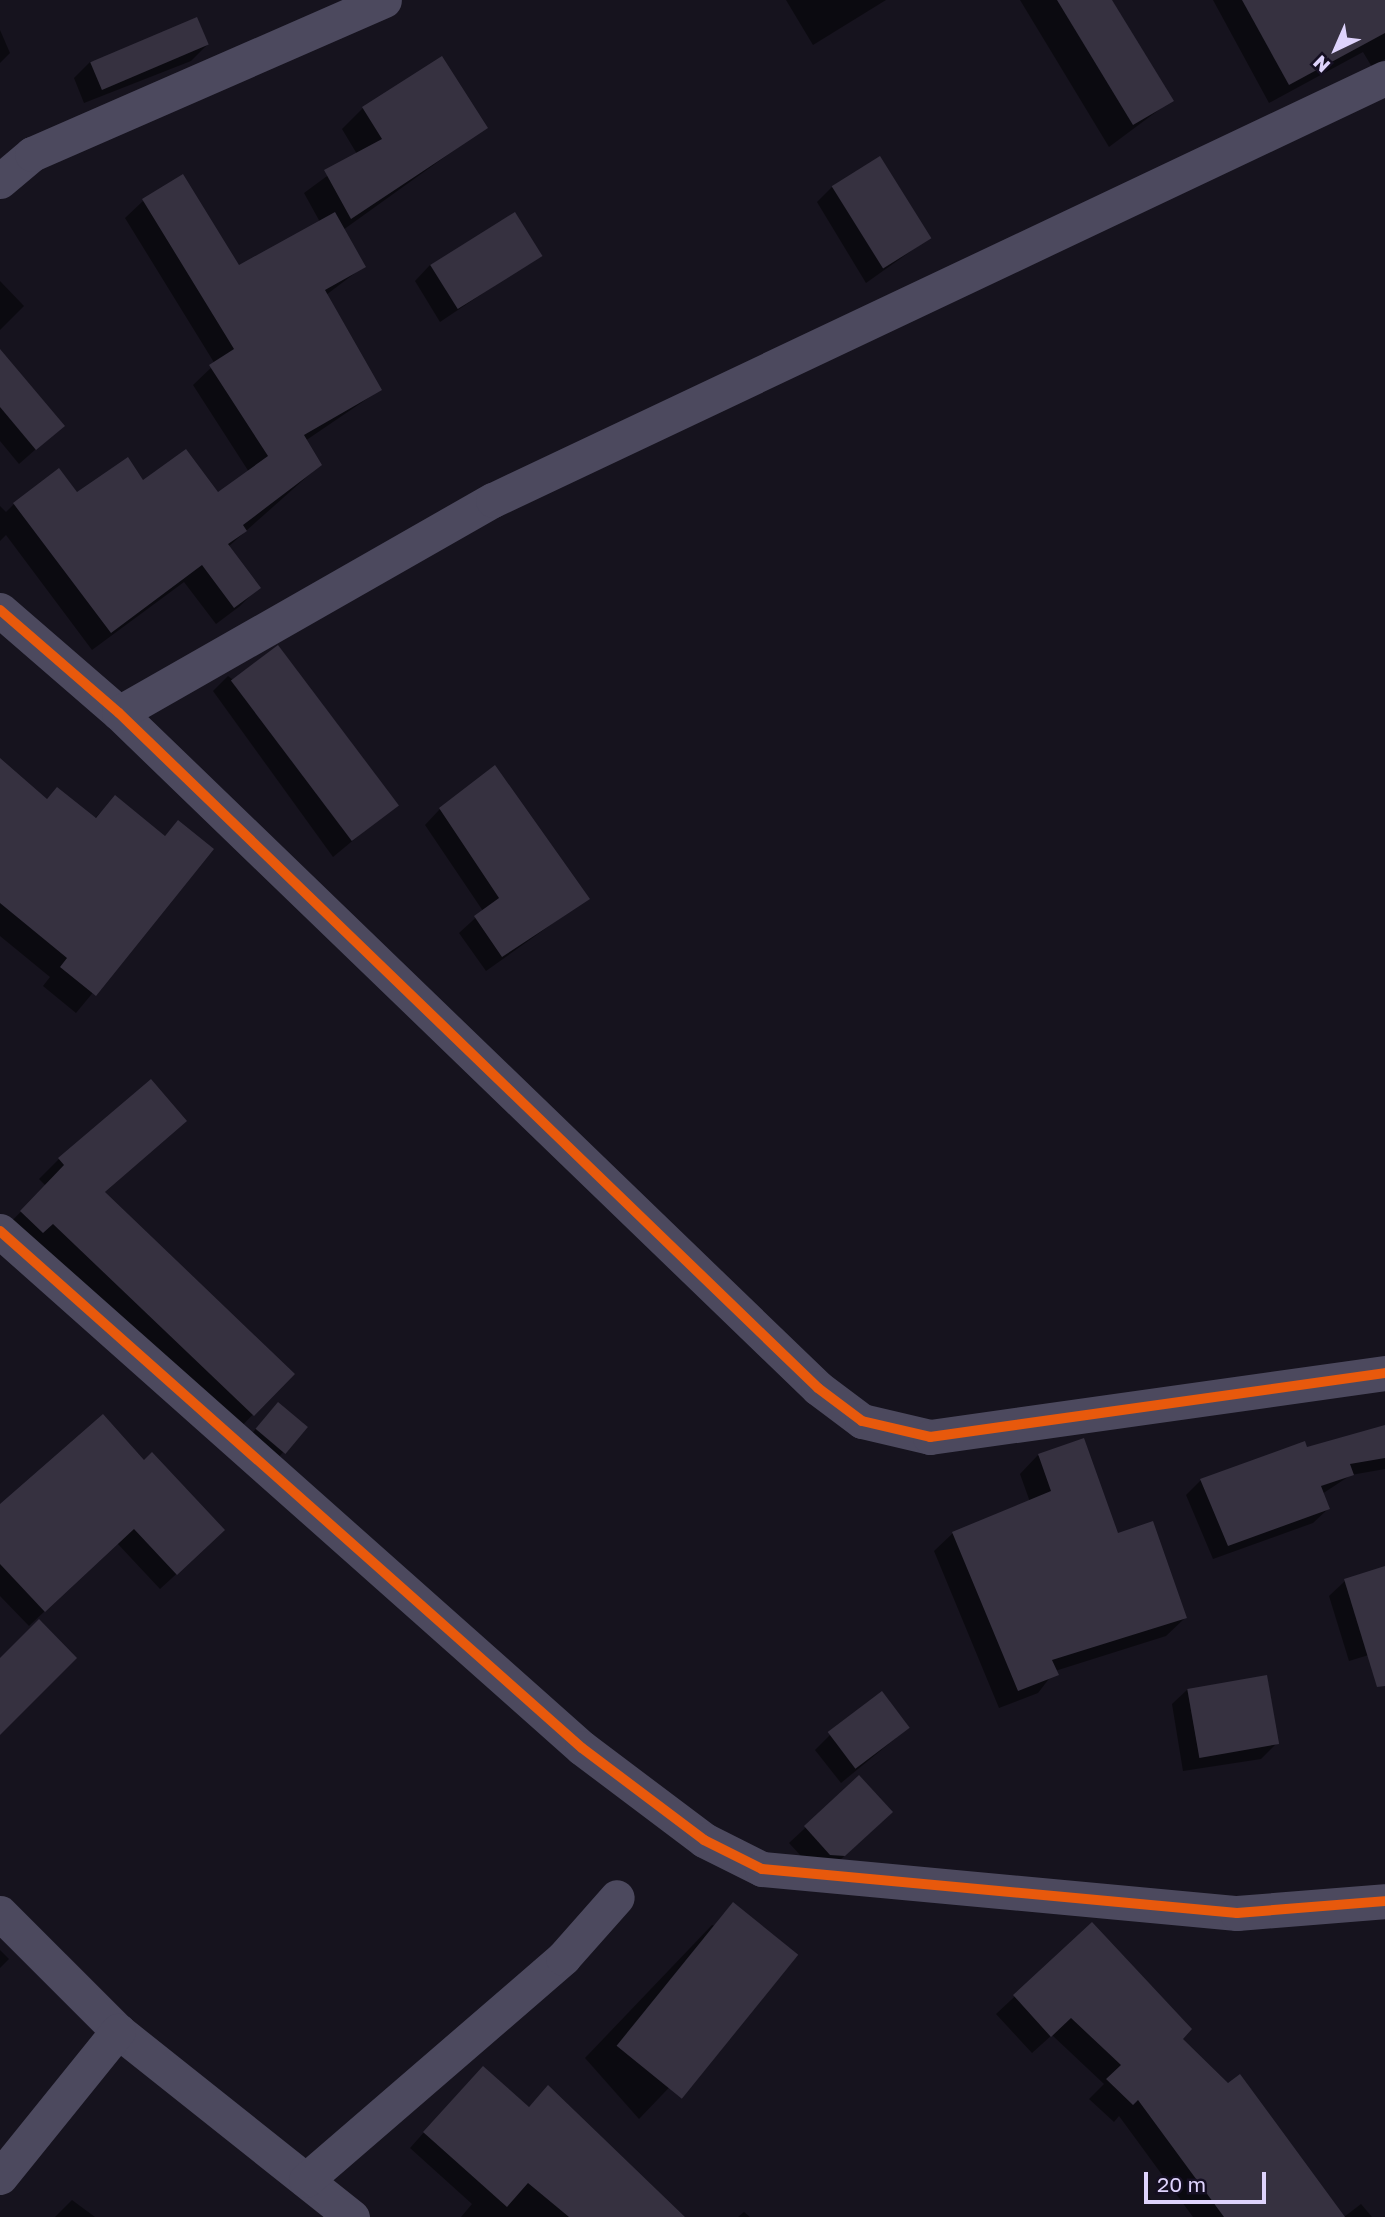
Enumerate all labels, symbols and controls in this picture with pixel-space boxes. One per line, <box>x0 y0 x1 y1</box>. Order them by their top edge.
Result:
north arrow <box>1301 14 1371 84</box>
text: N <box>1308 51 1334 78</box>
scale bar <box>1147 2158 1270 2202</box>
text: 20 m <box>1157 2171 1206 2197</box>

